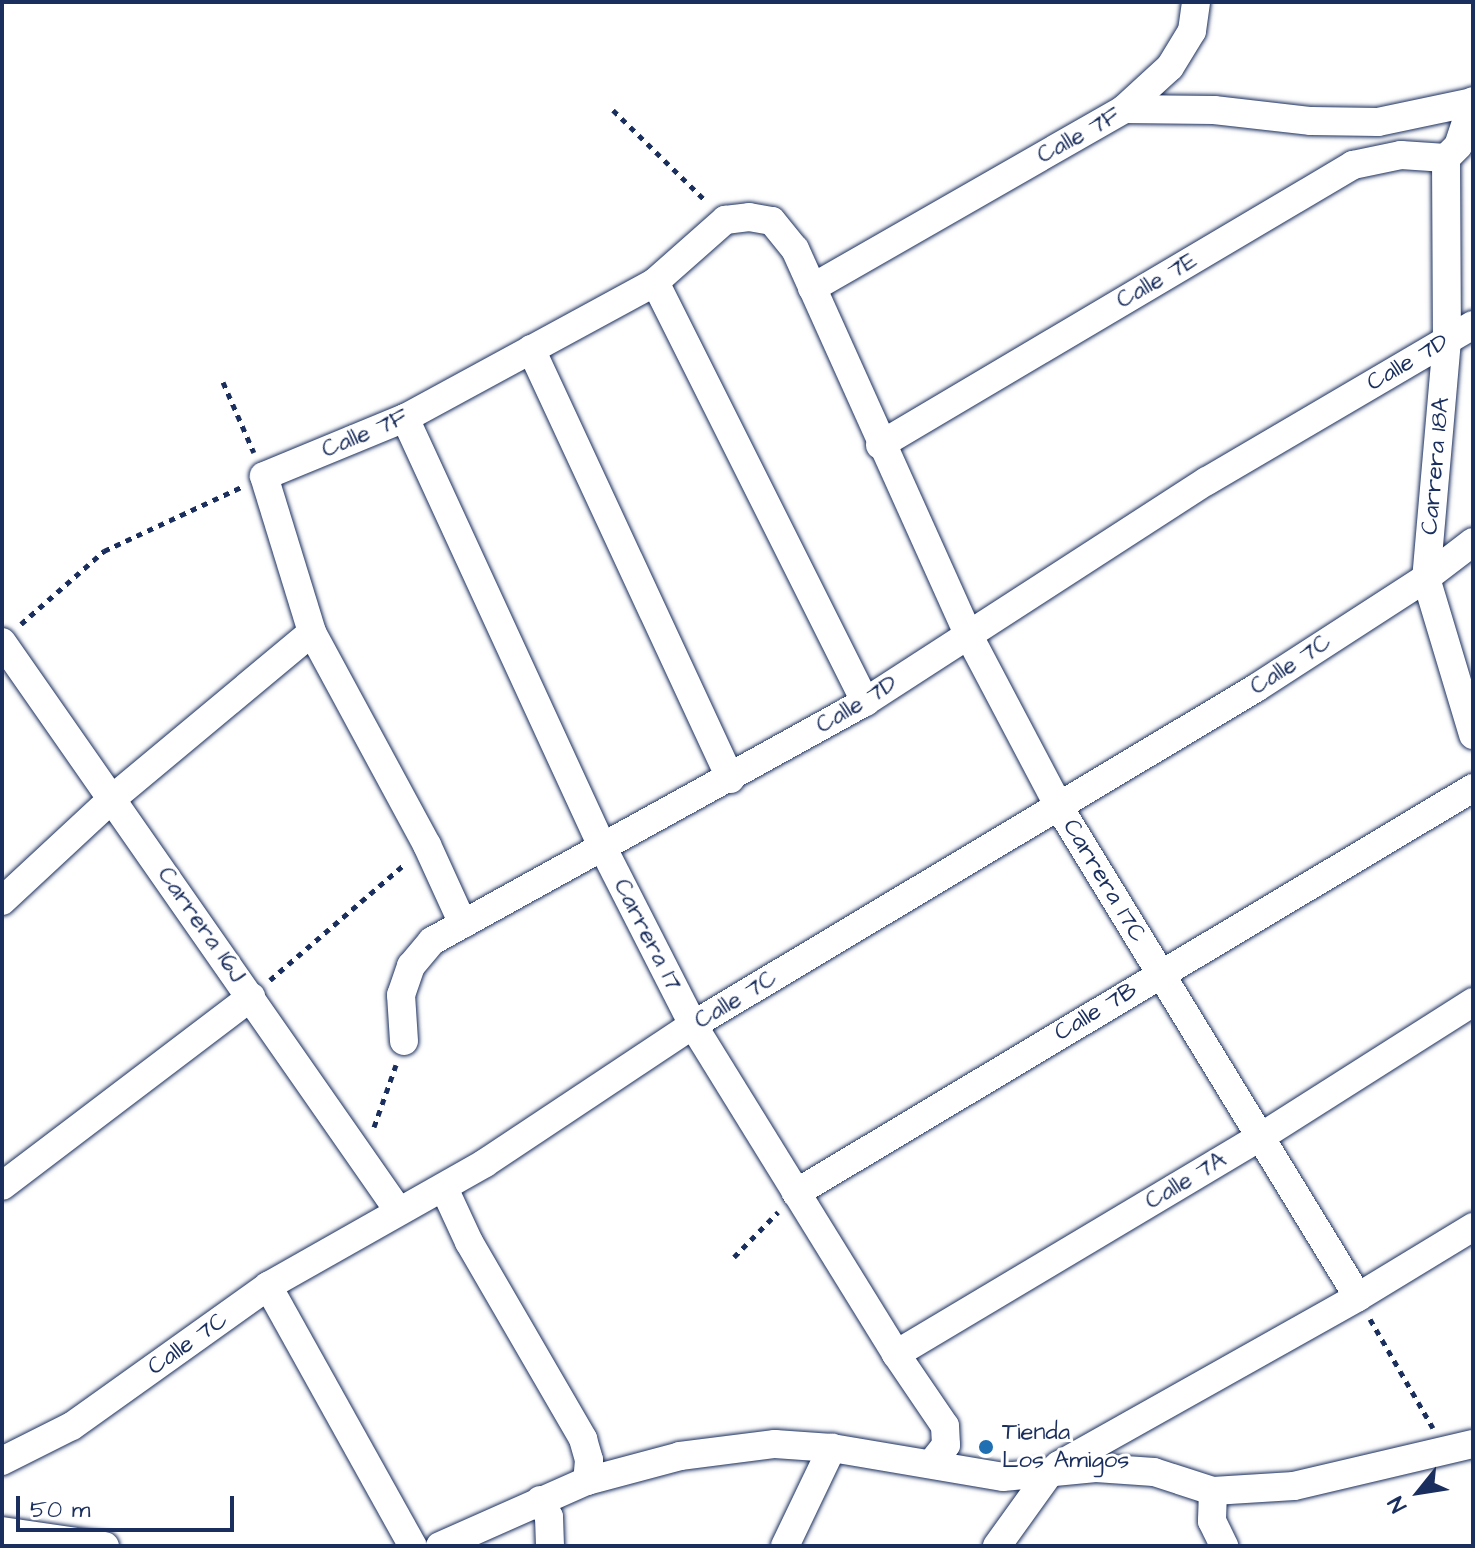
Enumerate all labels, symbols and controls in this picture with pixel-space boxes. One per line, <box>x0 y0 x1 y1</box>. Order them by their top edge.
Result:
street label: Calle 7F <box>1032 101 1126 171</box>
street label: Calle 7E <box>1112 246 1202 316</box>
street label: Calle 7D <box>1362 328 1454 398</box>
street label: Carrera 18A <box>1416 396 1456 536</box>
street label: Calle 7F <box>318 403 412 465</box>
street label: Calle 7C <box>1245 628 1337 702</box>
street label: Calle 7D <box>811 670 903 740</box>
street label: Carrera 17C <box>1056 814 1152 948</box>
street label: Carrera 16J <box>151 862 251 988</box>
street label: Carrera 17 <box>607 874 687 996</box>
street label: Calle 7C <box>690 964 782 1036</box>
street label: Calle 7B <box>1050 976 1142 1048</box>
street label: Calle 7A <box>1140 1146 1232 1216</box>
street label: Calle 7C <box>142 1306 234 1382</box>
place label: Tienda Los Amigos <box>1002 1419 1129 1475</box>
marker: Tienda Los Amigos <box>977 1438 995 1456</box>
north arrow <box>1379 1452 1459 1532</box>
scale bar <box>20 1480 238 1530</box>
text: N <box>1381 1491 1415 1518</box>
text: 50 m <box>30 1493 90 1527</box>

